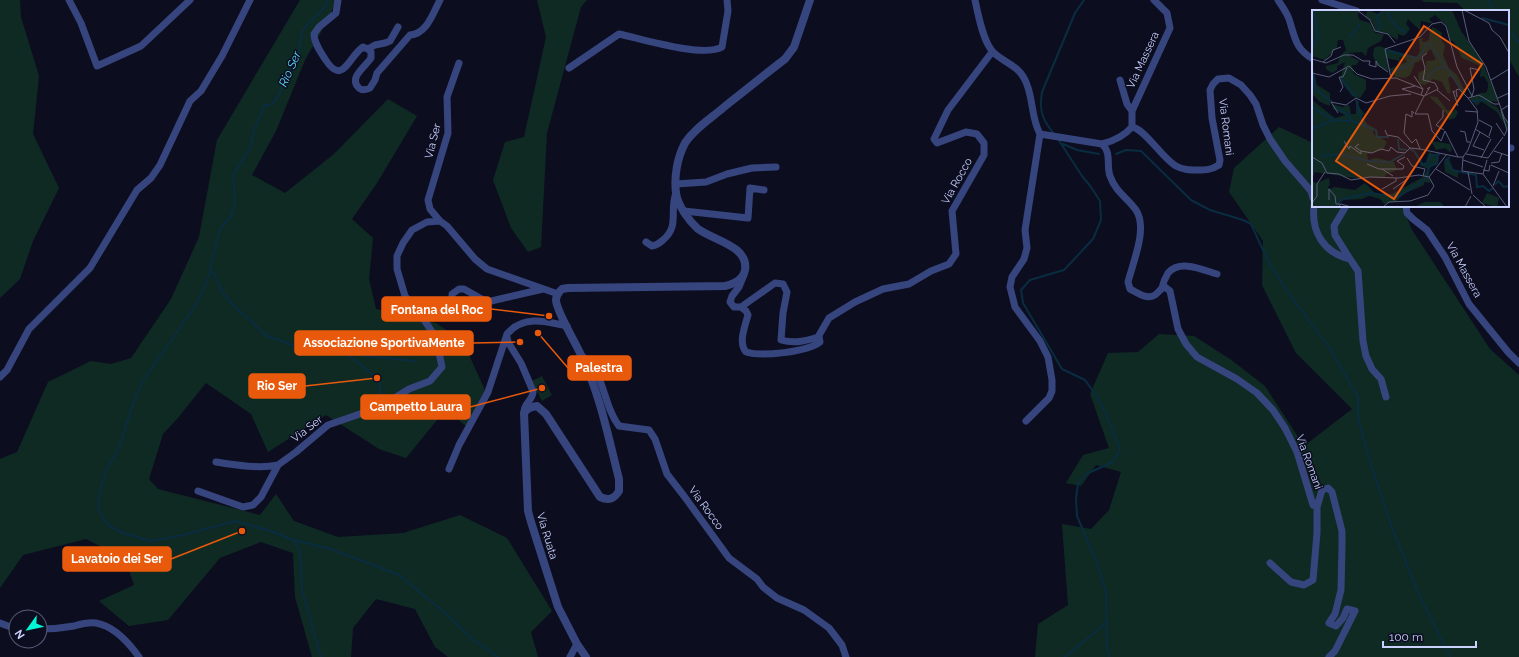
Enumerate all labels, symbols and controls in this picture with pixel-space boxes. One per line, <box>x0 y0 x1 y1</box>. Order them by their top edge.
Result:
inset map <box>1312 10 1509 207</box>
street label: Via Massera <box>1124 30 1162 90</box>
water label: Rio Ser <box>276 48 304 89</box>
street label: Via Romani <box>1216 98 1236 156</box>
street label: Via Ser <box>422 122 444 160</box>
street label: Via Rocco <box>939 155 975 206</box>
street label: Via Massera <box>1443 240 1485 300</box>
callout: Fontana del Roc <box>382 297 491 321</box>
text: Fontana del Roc <box>391 303 484 317</box>
callout: Associazione SportivaMente <box>295 331 473 355</box>
text: Associazione SportivaMente <box>303 336 465 350</box>
callout: Palestra <box>568 356 631 380</box>
text: Palestra <box>575 361 623 375</box>
callout: Rio Ser <box>249 374 305 398</box>
text: Rio Ser <box>257 379 298 393</box>
callout: Campetto Laura <box>361 395 470 419</box>
text: Campetto Laura <box>369 400 463 414</box>
street label: Via Ser <box>289 413 325 445</box>
street label: Via Romani <box>1293 433 1325 491</box>
street label: Via Rocco <box>686 484 726 533</box>
street label: Via Ruata <box>534 511 560 561</box>
callout: Lavatoio dei Ser <box>63 547 171 571</box>
text: Lavatoio dei Ser <box>71 552 163 566</box>
north arrow <box>8 609 48 649</box>
scale bar <box>1383 623 1476 649</box>
text: N <box>12 627 28 641</box>
text: 100 m <box>1389 630 1423 644</box>

